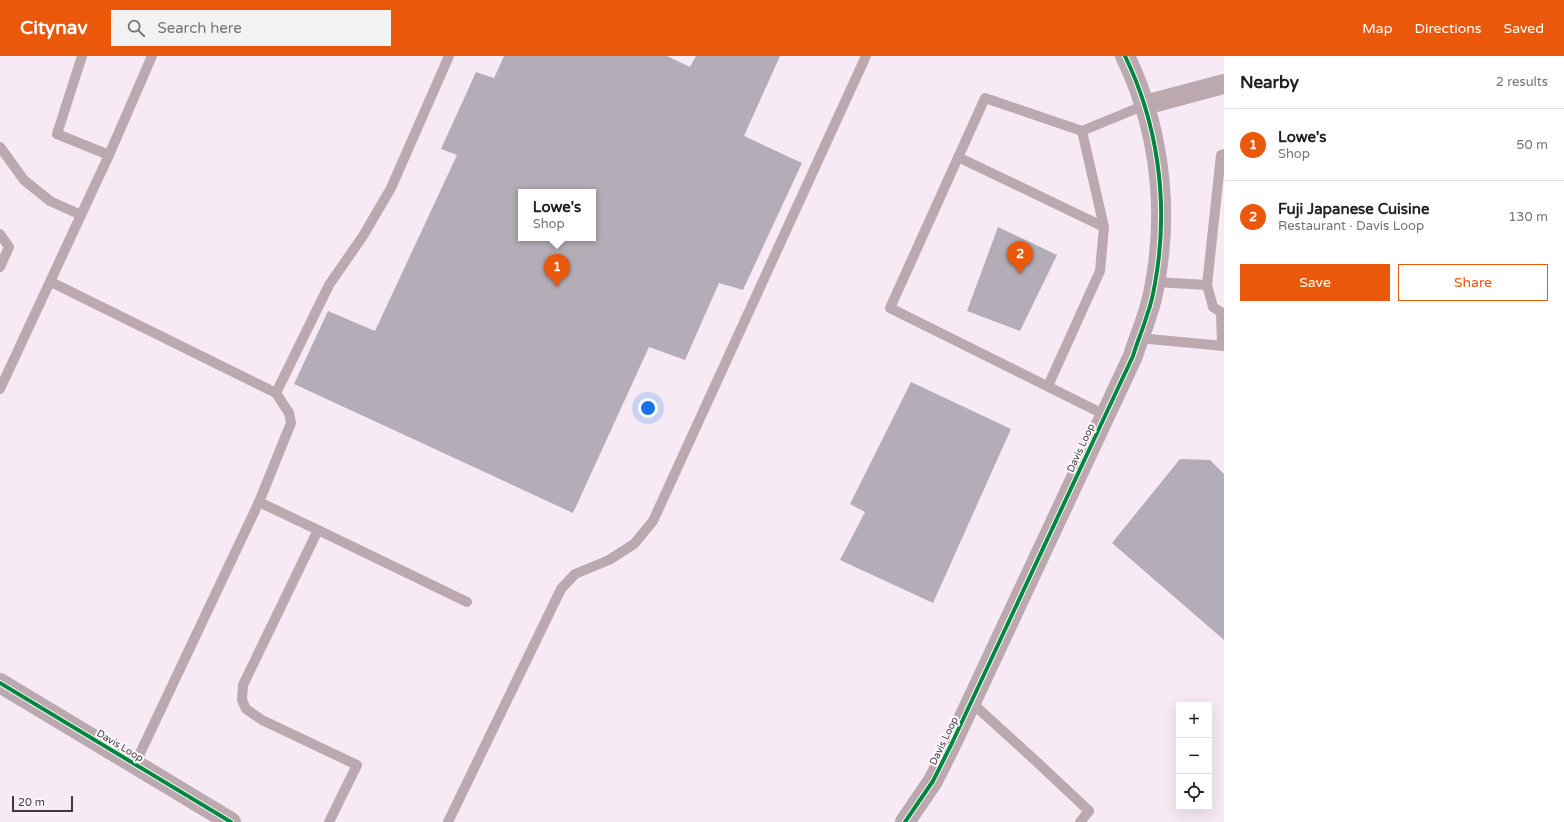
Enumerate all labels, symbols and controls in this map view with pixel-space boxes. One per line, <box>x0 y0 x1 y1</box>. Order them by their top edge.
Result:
search box <box>111 10 391 46</box>
text: Citynav <box>20 17 87 39</box>
icon: search <box>125 17 147 39</box>
text: Search here <box>157 19 242 37</box>
text: Map <box>1362 20 1393 37</box>
text: Directions <box>1415 20 1482 37</box>
text: Saved <box>1504 20 1544 37</box>
text: Nearby <box>1240 72 1299 93</box>
text: 2 results <box>1496 74 1548 90</box>
text: Lowe's <box>1278 128 1326 146</box>
text: 1 <box>1249 137 1257 153</box>
text: 50 m <box>1516 137 1548 153</box>
text: Shop <box>1278 146 1310 162</box>
popup <box>518 189 596 241</box>
text: Lowe's <box>533 198 581 216</box>
text: Fuji Japanese Cuisine <box>1278 200 1429 218</box>
text: 2 <box>1249 209 1257 225</box>
text: 130 m <box>1508 209 1548 225</box>
text: Shop <box>533 216 565 232</box>
text: Restaurant · Davis Loop <box>1278 218 1424 234</box>
pin: 2 <box>1007 241 1033 274</box>
pin: 1 <box>544 254 570 287</box>
button: Save <box>1240 264 1390 301</box>
button: Share <box>1398 264 1548 301</box>
your location <box>638 398 658 418</box>
street label: Davis Loop <box>1064 422 1098 474</box>
map controls <box>1176 702 1212 810</box>
button: + <box>1176 702 1212 738</box>
street label: Davis Loop <box>927 715 961 767</box>
street label: Davis Loop <box>94 727 146 765</box>
button: − <box>1176 738 1212 774</box>
button: locate <box>1176 774 1212 810</box>
scale bar <box>12 794 73 813</box>
text: 20 m <box>18 796 45 809</box>

